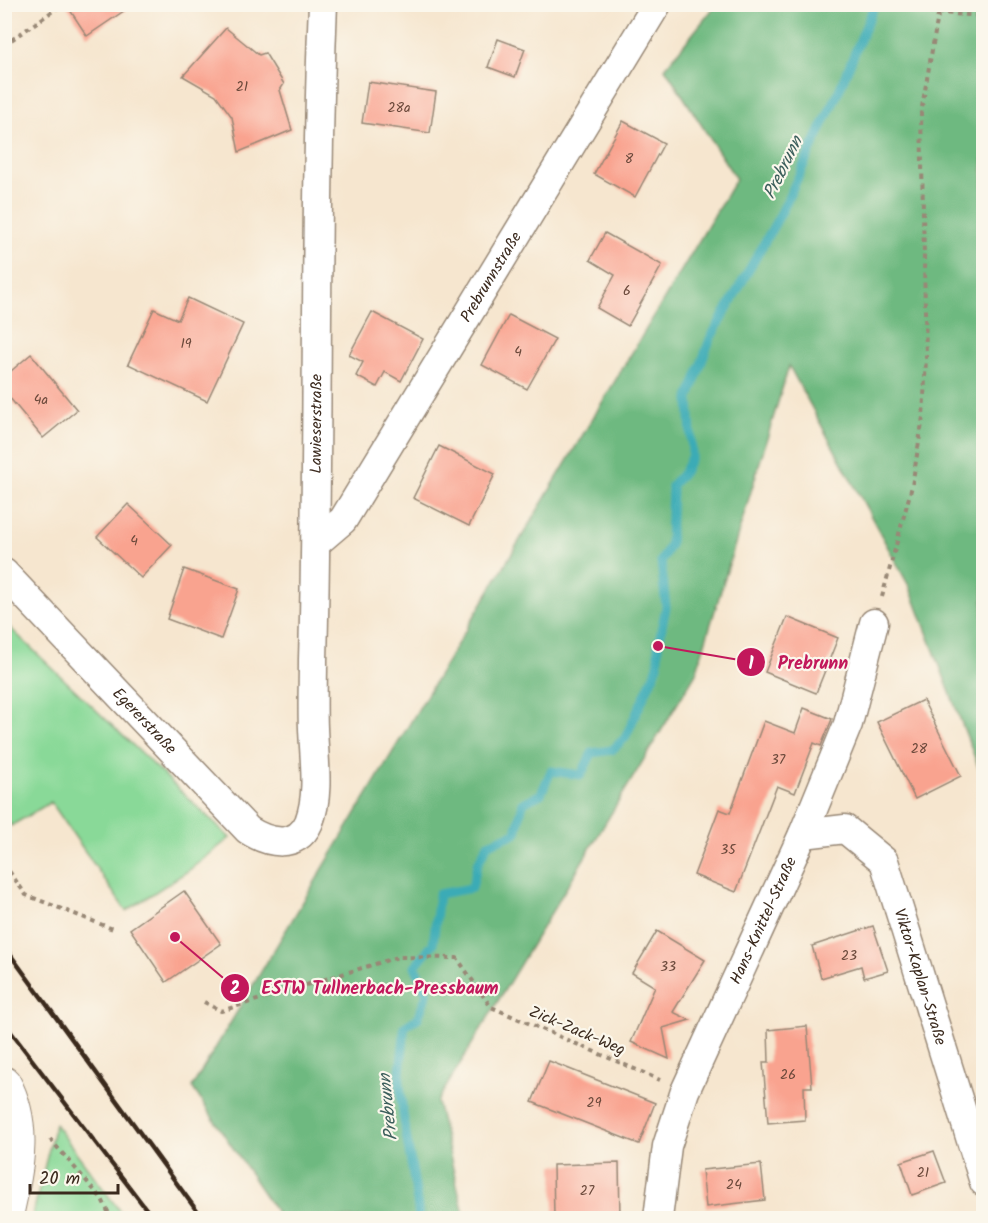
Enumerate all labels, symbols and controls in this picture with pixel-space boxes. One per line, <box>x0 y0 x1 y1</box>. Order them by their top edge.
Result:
house number: 21 <box>236 76 248 98</box>
house number: 28a <box>387 97 411 119</box>
water label: Prebrunn <box>756 130 812 205</box>
house number: 8 <box>625 148 634 170</box>
street label: Prebrunnstraße <box>454 227 528 327</box>
house number: 6 <box>623 280 631 302</box>
house number: 19 <box>180 333 192 355</box>
house number: 4 <box>514 341 522 363</box>
street label: Lawieserstraße <box>304 374 329 474</box>
house number: 4a <box>34 389 48 411</box>
house number: 4 <box>130 530 138 552</box>
callout: Prebrunn <box>736 644 861 680</box>
text: 1 <box>748 650 754 679</box>
text: Prebrunn <box>778 650 848 679</box>
street label: Egererstraße <box>106 682 183 760</box>
house number: 28 <box>911 738 928 760</box>
house number: 37 <box>771 749 786 771</box>
house number: 35 <box>720 839 737 861</box>
street label: Hans-Knittel-Straße <box>723 853 803 988</box>
street label: Viktor-Kaplan-Straße <box>887 905 953 1048</box>
house number: 23 <box>841 945 857 967</box>
house number: 33 <box>660 956 676 978</box>
callout: ESTW Tullnerbach-Pressbaum <box>220 970 511 1006</box>
text: 2 <box>230 975 240 1004</box>
text: ESTW Tullnerbach-Pressbaum <box>262 975 499 1004</box>
street label: Zick-Zack-Weg <box>525 999 629 1063</box>
house number: 26 <box>780 1064 796 1086</box>
water label: Prebrunn <box>371 1071 407 1142</box>
house number: 29 <box>587 1092 602 1114</box>
scale bar <box>30 1157 118 1195</box>
house number: 21 <box>917 1162 929 1184</box>
text: 20 m <box>39 1165 80 1194</box>
house number: 24 <box>726 1174 742 1196</box>
house number: 27 <box>580 1180 595 1202</box>

